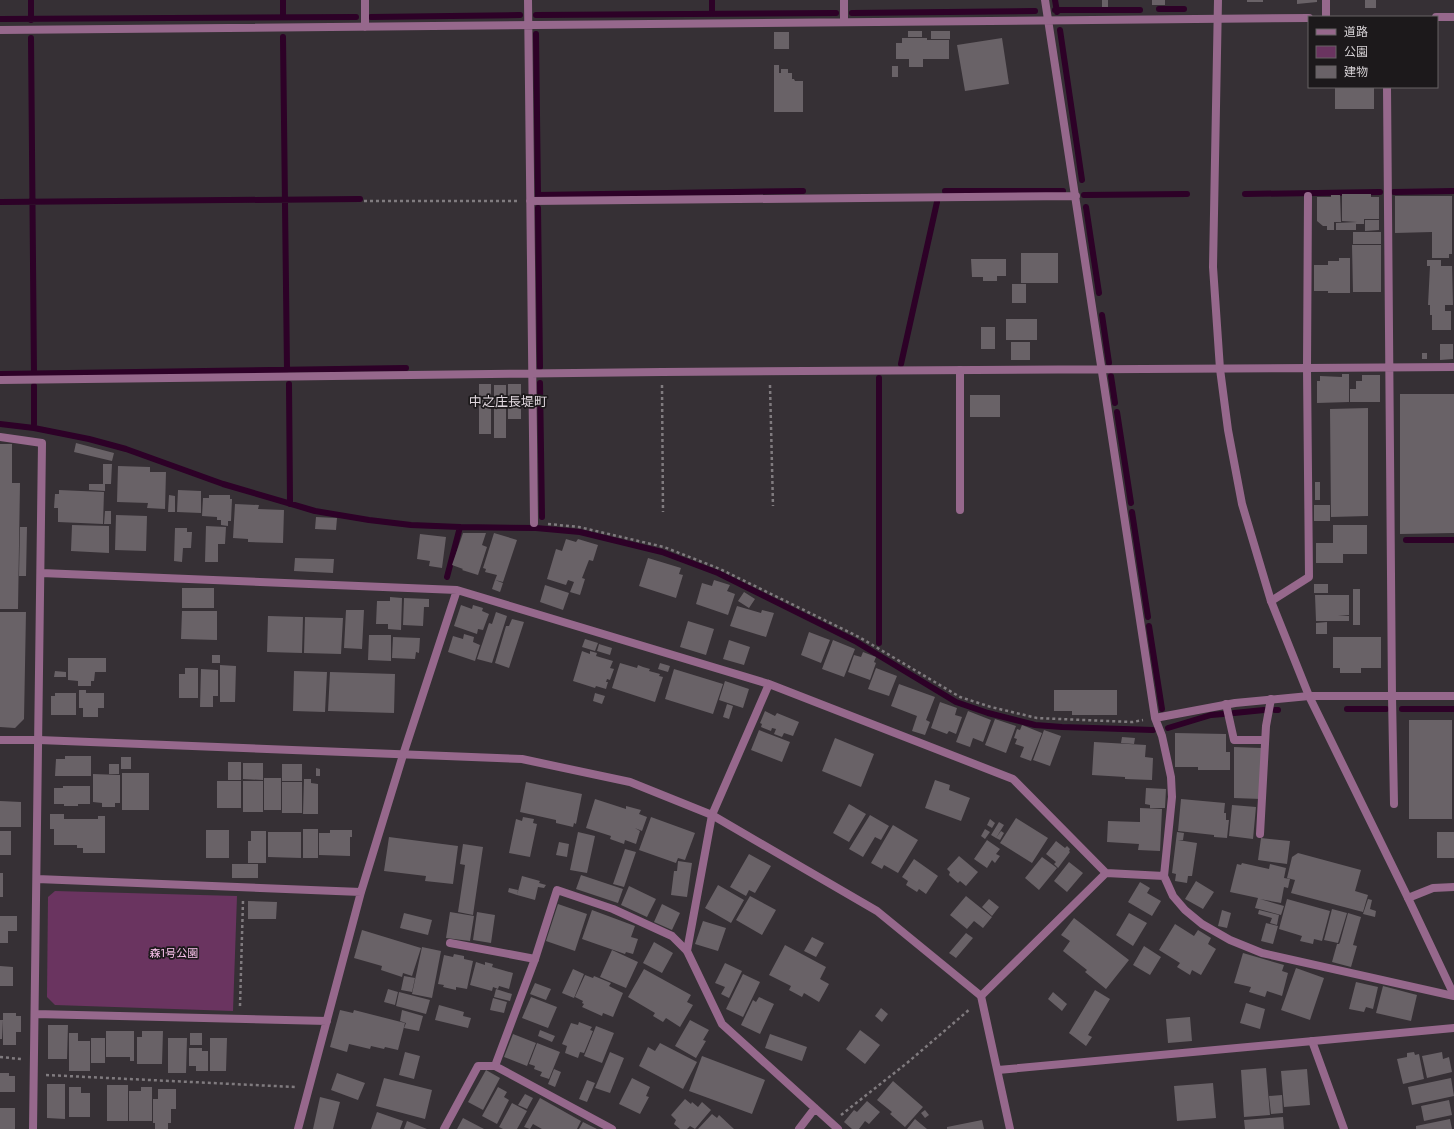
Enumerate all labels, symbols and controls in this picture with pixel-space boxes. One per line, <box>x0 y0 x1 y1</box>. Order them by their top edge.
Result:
legend <box>1308 16 1438 88</box>
text: 道路 <box>1344 24 1368 38</box>
text: 公園 <box>1344 44 1368 58</box>
text: 建物 <box>1344 64 1368 78</box>
district label: 中之庄長堤町 <box>469 393 547 409</box>
park label: 森1号公園 <box>150 946 198 959</box>

